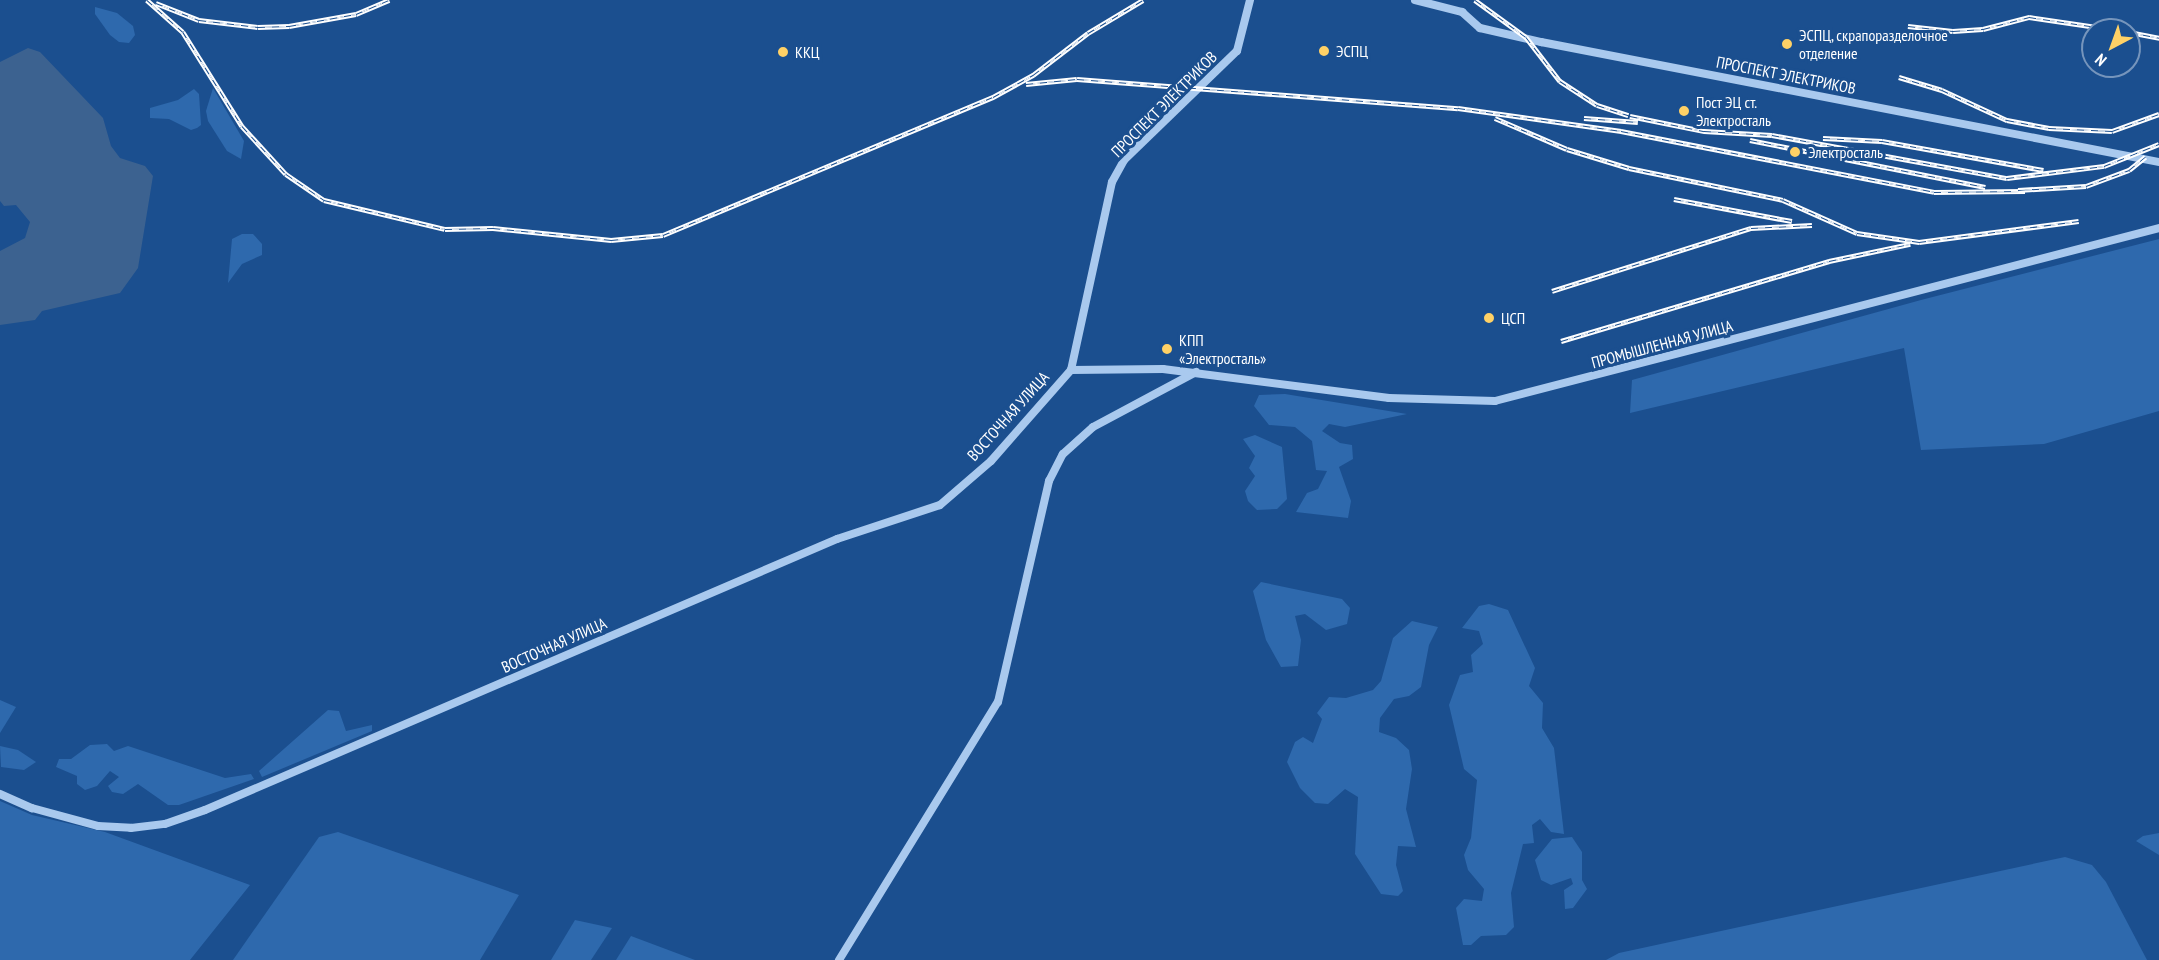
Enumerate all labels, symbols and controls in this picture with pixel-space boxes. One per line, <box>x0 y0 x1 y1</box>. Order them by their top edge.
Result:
north arrow <box>2081 18 2141 78</box>
place label: ЭСПЦ, скрапоразделочное отделение <box>1799 25 1949 63</box>
marker: ЭСПЦ, скрапоразделочное отделение <box>1780 37 1794 51</box>
place label: ЭСПЦ <box>1336 41 1368 61</box>
place label: ККЦ <box>795 42 820 62</box>
marker: ЭСПЦ <box>1317 44 1331 58</box>
marker: ККЦ <box>776 45 790 59</box>
street label: ПРОСПЕКТ ЭЛЕКТРИКОВ <box>1107 47 1221 161</box>
text: N <box>2091 50 2110 70</box>
street label: ПРОСПЕКТ ЭЛЕКТРИКОВ <box>1714 52 1858 98</box>
place label: Пост ЭЦ ст. Электросталь <box>1696 92 1771 130</box>
marker: Пост ЭЦ ст. Электросталь <box>1677 104 1691 118</box>
place label: Электросталь <box>1808 142 1883 162</box>
marker: Электросталь <box>1786 143 1804 161</box>
place label: ЦСП <box>1501 308 1525 328</box>
marker: ЦСП <box>1482 311 1496 325</box>
street label: ПРОМЫШЛЕННАЯ УЛИЦА <box>1589 316 1735 372</box>
place label: КПП «Электросталь» <box>1179 330 1266 368</box>
marker: КПП «Электросталь» <box>1160 342 1174 356</box>
street label: ВОСТОЧНАЯ УЛИЦА <box>963 367 1053 465</box>
street label: ВОСТОЧНАЯ УЛИЦА <box>498 613 610 677</box>

